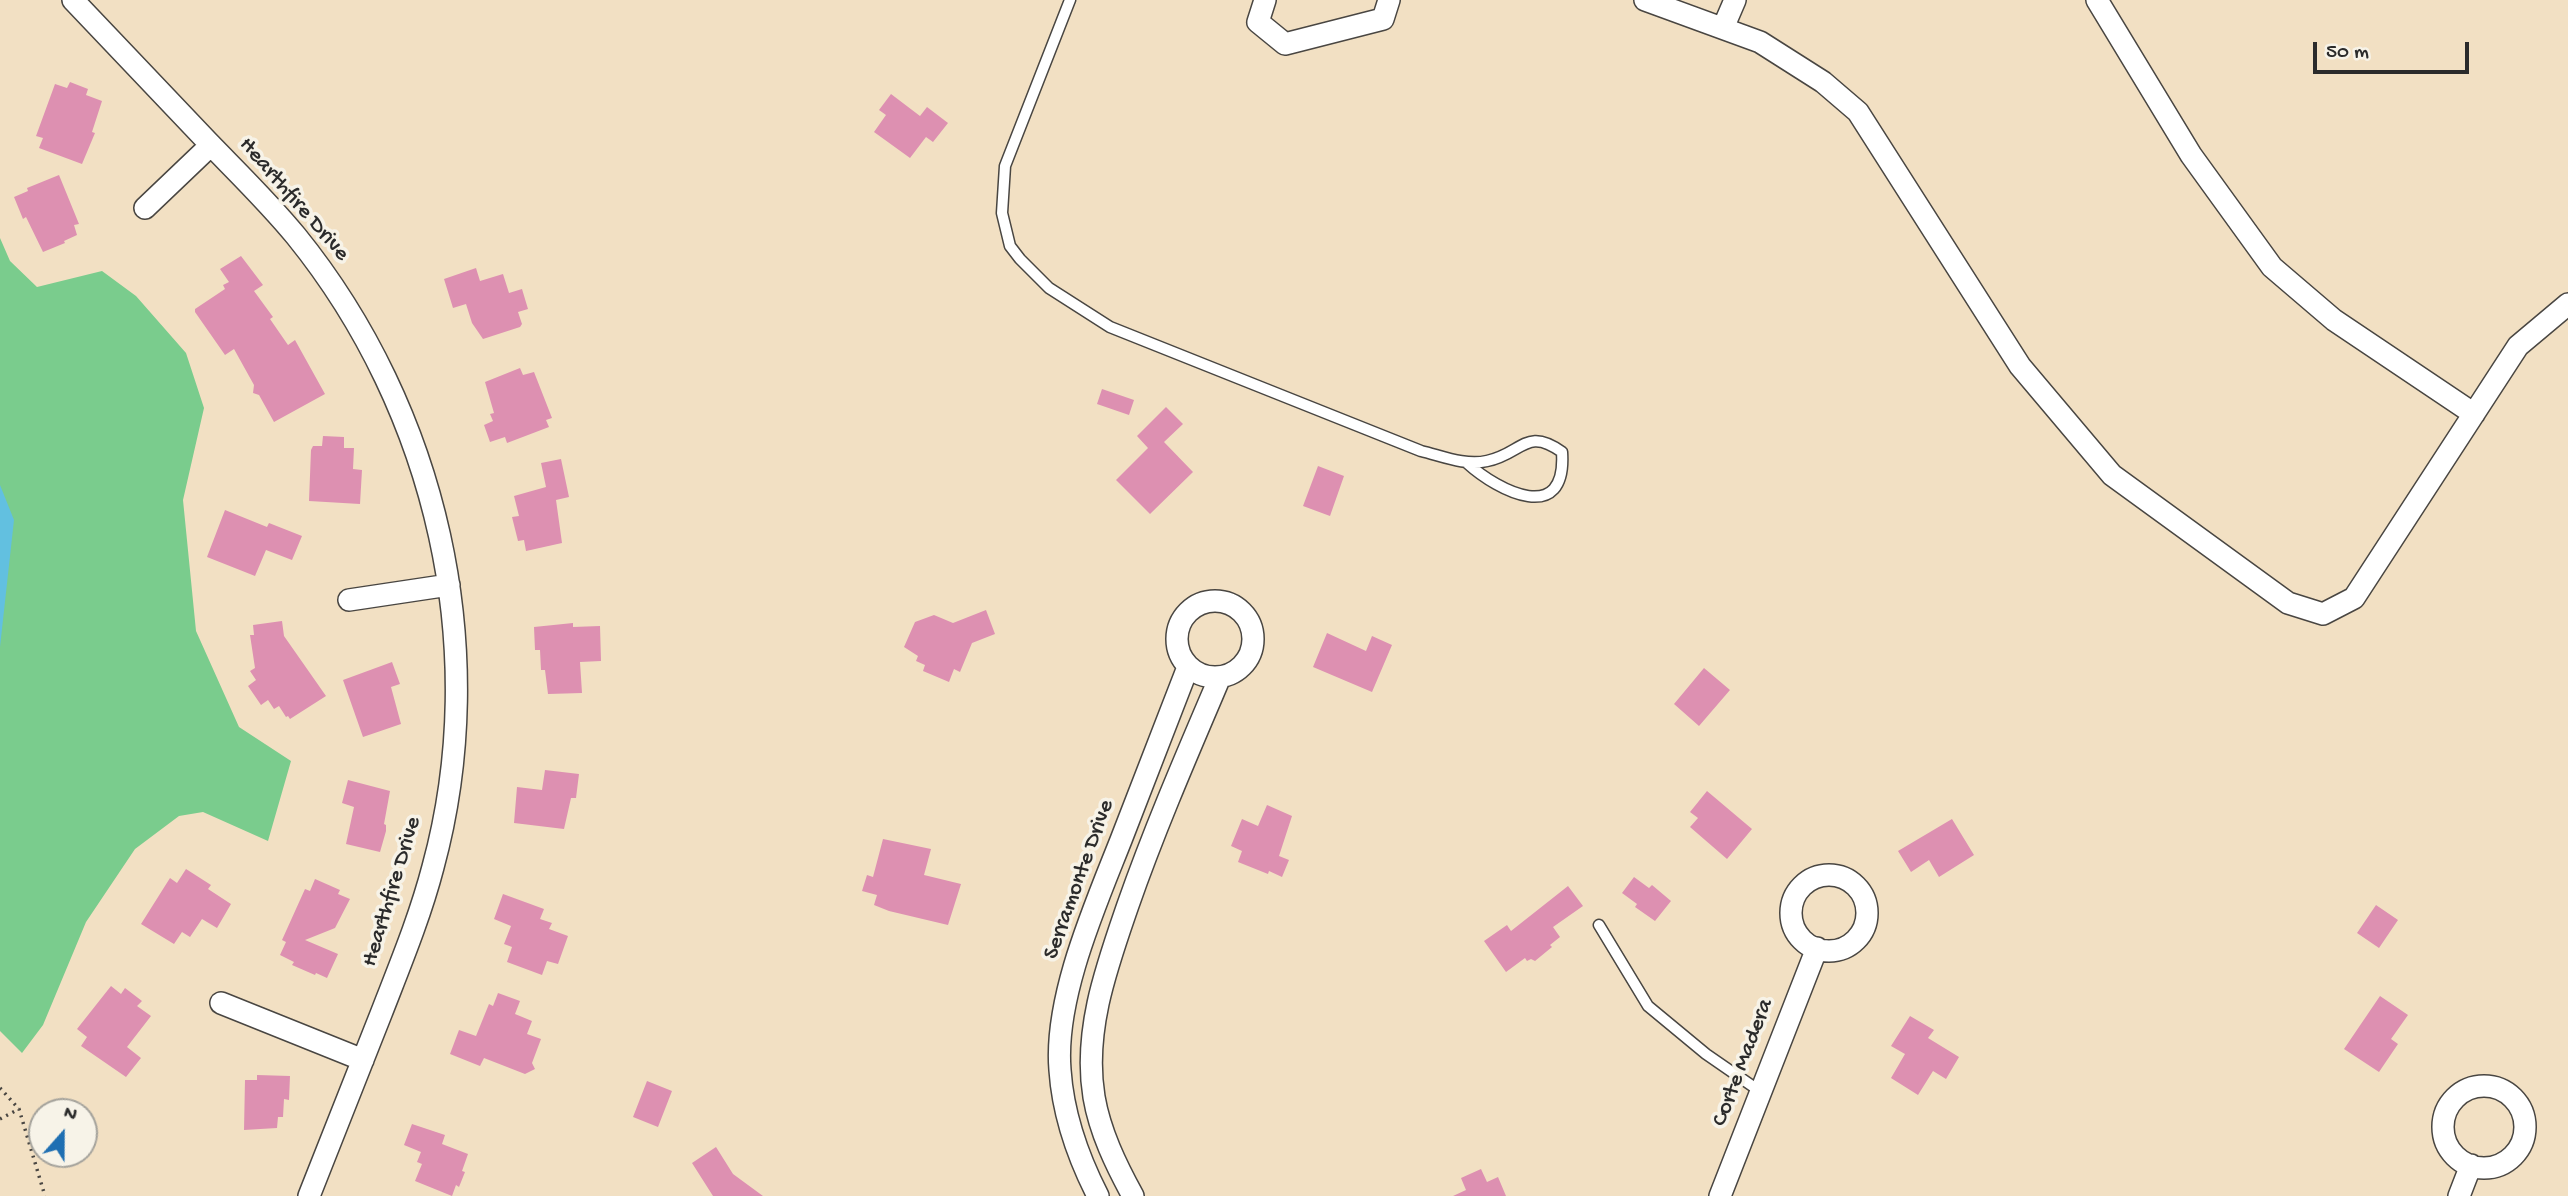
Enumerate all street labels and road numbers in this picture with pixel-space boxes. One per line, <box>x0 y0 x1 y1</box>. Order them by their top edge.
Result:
street label: Hearthfire Drive <box>232 132 354 268</box>
street label: Serramonte Drive <box>1038 797 1122 963</box>
street label: Hearthfire Drive <box>357 814 429 970</box>
street label: Corte Madera <box>1707 995 1781 1131</box>

